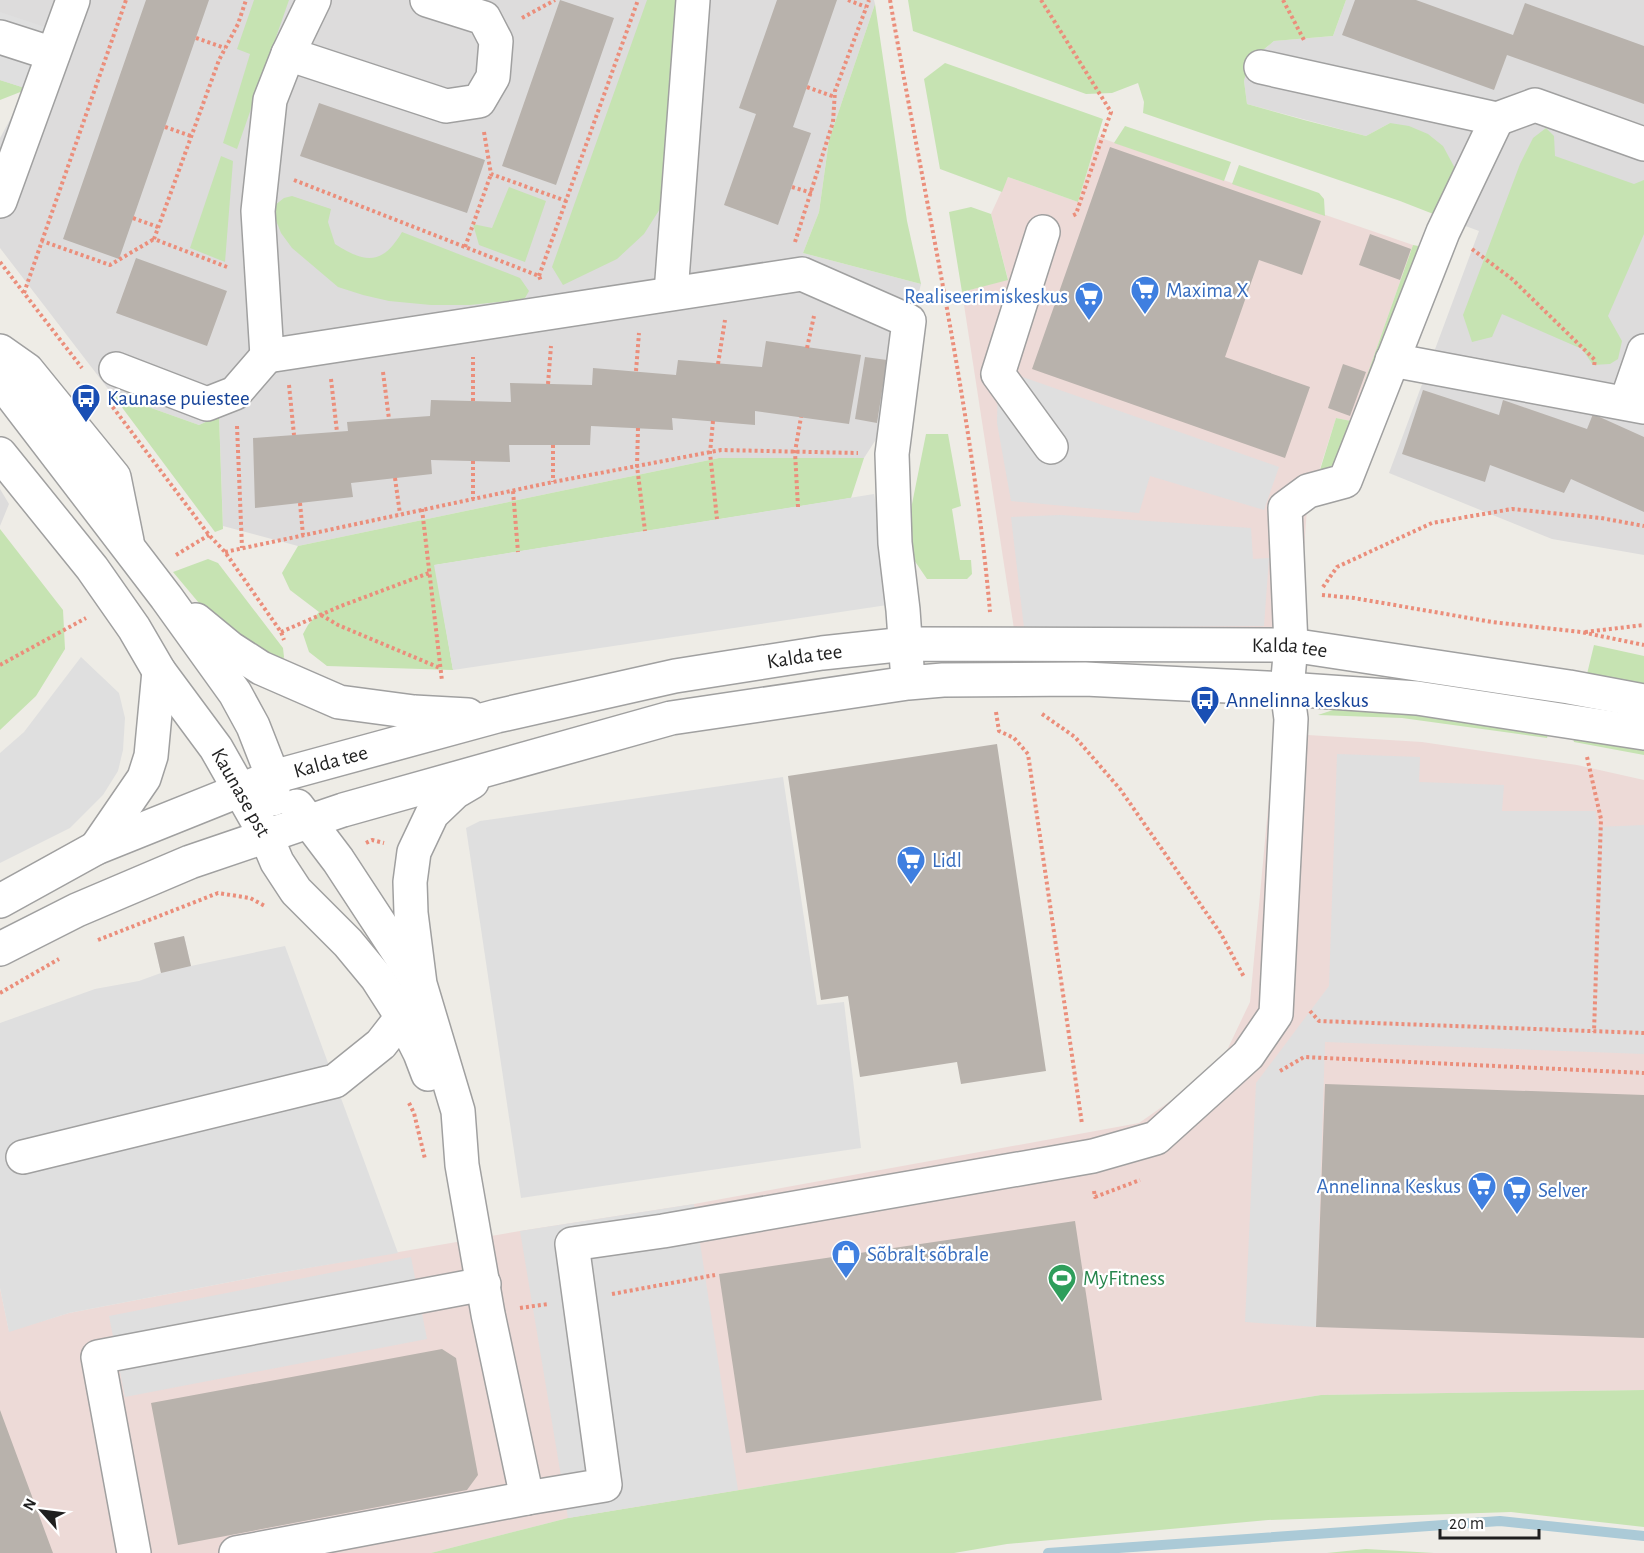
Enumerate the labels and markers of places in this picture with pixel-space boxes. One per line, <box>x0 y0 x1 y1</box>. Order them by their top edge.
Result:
supermarket icon: Maxima X <box>1129 274 1161 316</box>
supermarket icon: Realiseerimiskeskus <box>1073 280 1105 322</box>
place label: Maxima X <box>1166 280 1249 301</box>
place label: Realiseerimiskeskus <box>904 286 1068 307</box>
bus stop icon: Kaunase puiestee <box>70 382 102 424</box>
place label: Kaunase puiestee <box>107 388 250 409</box>
bus stop icon: Annelinna keskus <box>1189 684 1221 726</box>
place label: Annelinna keskus <box>1226 690 1369 711</box>
supermarket icon: Lidl <box>895 844 927 886</box>
place label: Lidl <box>932 850 962 871</box>
supermarket icon: Annelinna Keskus <box>1466 1170 1498 1212</box>
supermarket icon: Selver <box>1501 1174 1533 1216</box>
place label: Annelinna Keskus <box>1317 1176 1461 1197</box>
place label: Selver <box>1538 1180 1588 1201</box>
shop icon: Sõbralt sõbrale <box>830 1238 862 1280</box>
place label: Sõbralt sõbrale <box>867 1244 989 1265</box>
sports icon: MyFitness <box>1046 1262 1078 1304</box>
place label: MyFitness <box>1083 1268 1165 1289</box>

